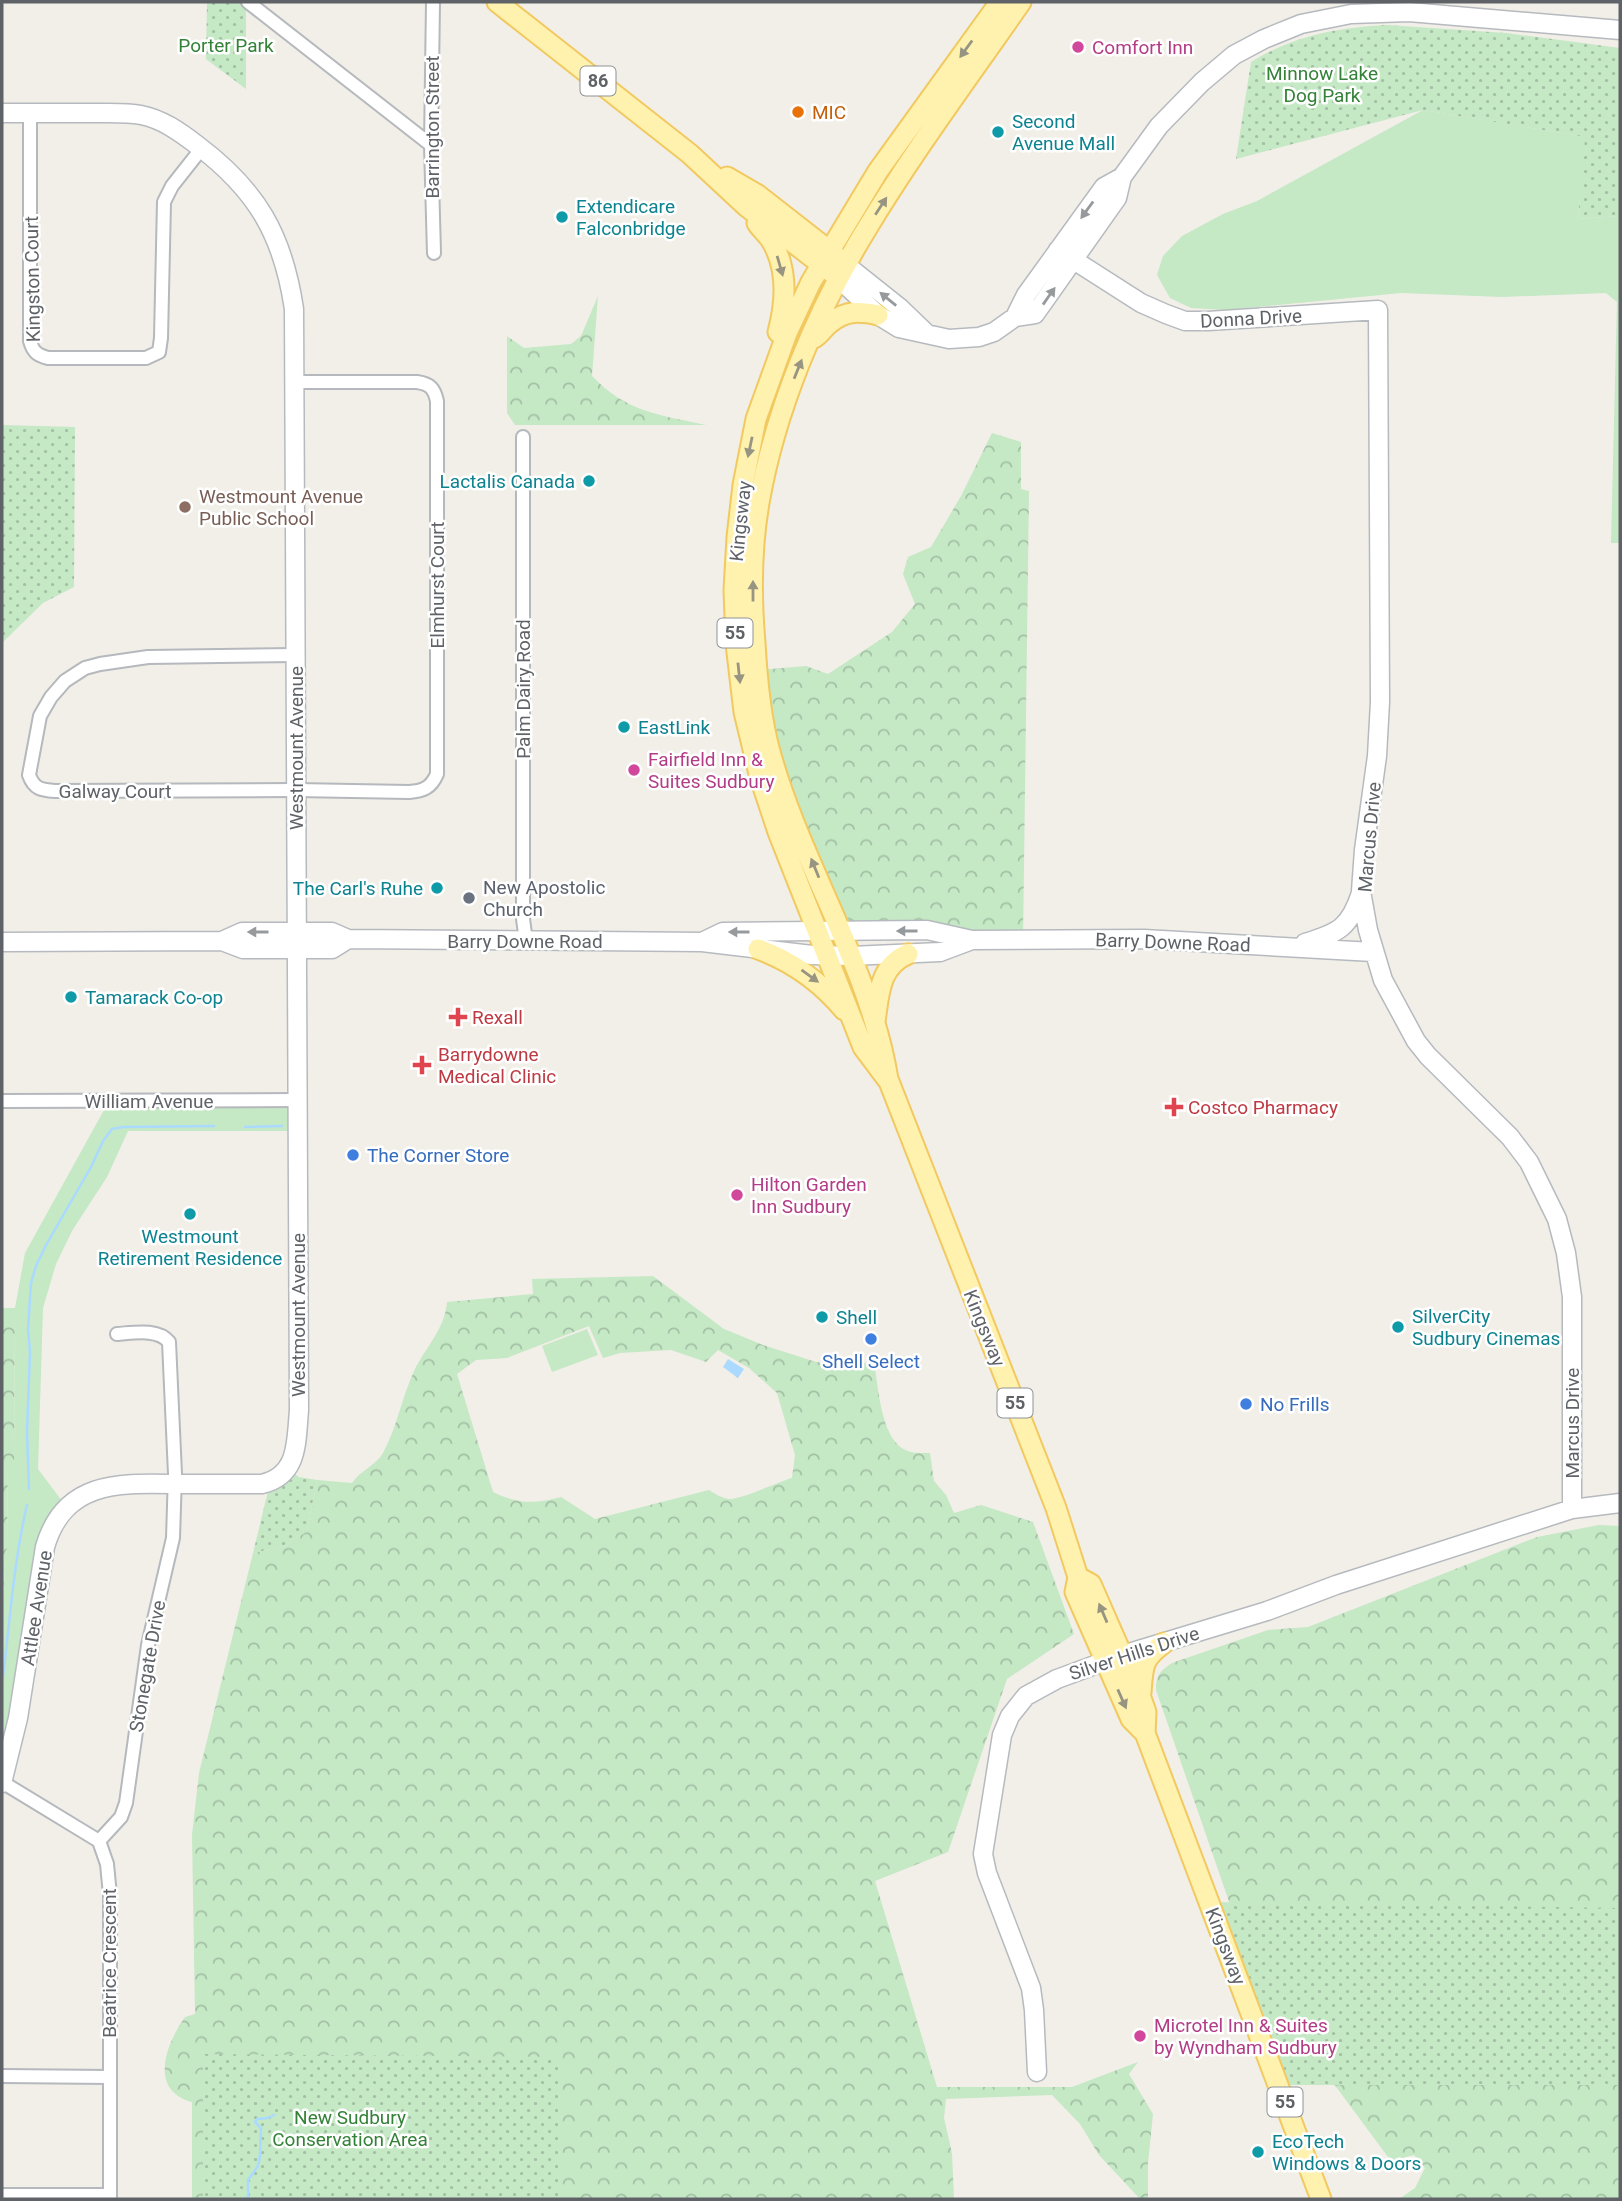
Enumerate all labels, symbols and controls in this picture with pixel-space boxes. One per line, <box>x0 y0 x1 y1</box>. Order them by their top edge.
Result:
park label: Porter Park <box>178 34 274 57</box>
place label: Comfort Inn <box>1092 36 1193 59</box>
marker: Comfort Inn <box>1070 39 1086 55</box>
one-way arrow <box>959 40 973 58</box>
street label: Barrington Street <box>421 55 444 199</box>
park label: Minnow Lake Dog Park <box>1266 62 1378 107</box>
road number: 86 <box>580 66 616 96</box>
place label: MIC <box>812 101 846 124</box>
marker: MIC <box>790 104 806 120</box>
place label: Second Avenue Mall <box>1012 110 1115 155</box>
marker: Second Avenue Mall <box>990 124 1006 140</box>
place label: Extendicare Falconbridge <box>576 195 686 240</box>
one-way arrow <box>874 197 888 215</box>
one-way arrow <box>1080 201 1094 219</box>
marker: Extendicare Falconbridge <box>554 209 570 225</box>
street label: Kingston Court <box>20 216 45 342</box>
one-way arrow <box>776 256 786 277</box>
one-way arrow <box>1042 287 1056 305</box>
one-way arrow <box>880 292 897 307</box>
street label: Donna Drive <box>1199 304 1303 333</box>
one-way arrow <box>793 359 804 380</box>
one-way arrow <box>744 436 755 458</box>
place label: Lactalis Canada <box>440 470 575 493</box>
marker: Lactalis Canada <box>581 473 597 489</box>
street label: Kingsway <box>725 480 756 563</box>
place label: Westmount Avenue Public School <box>199 485 363 530</box>
marker: Westmount Avenue Public School <box>177 499 193 515</box>
street label: Elmhurst Court <box>426 522 449 649</box>
one-way arrow <box>747 579 759 601</box>
road number: 55 <box>718 618 752 648</box>
street label: Palm Dairy Road <box>512 619 535 759</box>
one-way arrow <box>733 662 744 684</box>
street label: Westmount Avenue <box>285 666 308 830</box>
place label: EastLink <box>638 716 711 739</box>
marker: EastLink <box>616 719 632 735</box>
place label: Fairfield Inn & Suites Sudbury <box>648 748 774 793</box>
marker: Fairfield Inn & Suites Sudbury <box>626 762 642 778</box>
street label: Galway Court <box>59 780 171 803</box>
street label: Marcus Drive <box>1353 781 1386 893</box>
one-way arrow <box>809 857 820 878</box>
place label: New Apostolic Church <box>483 876 605 921</box>
place label: The Carl's Ruhe <box>293 877 423 900</box>
marker: The Carl's Ruhe <box>429 880 445 896</box>
marker: New Apostolic Church <box>461 890 477 906</box>
one-way arrow <box>896 925 918 936</box>
one-way arrow <box>247 926 269 938</box>
one-way arrow <box>728 926 750 938</box>
street label: Barry Downe Road <box>1095 928 1251 957</box>
street label: Barry Downe Road <box>447 930 603 953</box>
one-way arrow <box>801 969 819 983</box>
place label: Tamarack Co-op <box>85 986 223 1009</box>
marker: Tamarack Co-op <box>63 989 79 1005</box>
place label: Rexall <box>472 1006 523 1029</box>
marker: Rexall <box>450 1009 466 1025</box>
place label: Barrydowne Medical Clinic <box>438 1043 556 1088</box>
marker: Barrydowne Medical Clinic <box>412 1055 432 1075</box>
street label: William Avenue <box>84 1090 214 1113</box>
place label: Costco Pharmacy <box>1188 1096 1338 1119</box>
marker: Costco Pharmacy <box>1166 1099 1182 1115</box>
place label: The Corner Store <box>367 1144 509 1167</box>
marker: The Corner Store <box>345 1147 361 1163</box>
place label: Hilton Garden Inn Sudbury <box>751 1173 867 1218</box>
marker: Hilton Garden Inn Sudbury <box>729 1187 745 1203</box>
marker: Westmount Retirement Residence <box>182 1206 198 1222</box>
place label: Westmount Retirement Residence <box>98 1225 282 1270</box>
street label: Westmount Avenue <box>287 1233 310 1397</box>
street label: Kingsway <box>959 1286 1010 1370</box>
place label: SilverCity Sudbury Cinemas <box>1412 1305 1560 1350</box>
place label: Shell <box>836 1306 877 1329</box>
marker: Shell <box>814 1309 830 1325</box>
marker: SilverCity Sudbury Cinemas <box>1390 1319 1406 1335</box>
marker: Shell Select <box>863 1331 879 1347</box>
place label: Shell Select <box>822 1350 920 1373</box>
street label: Marcus Drive <box>1561 1368 1584 1478</box>
road number: 55 <box>998 1388 1032 1418</box>
place label: No Frills <box>1260 1393 1329 1416</box>
marker: No Frills <box>1238 1396 1254 1412</box>
street label: Attlee Avenue <box>16 1549 57 1667</box>
street label: Stonegate Drive <box>125 1598 170 1734</box>
one-way arrow <box>1098 1602 1109 1623</box>
street label: Silver Hills Drive <box>1066 1622 1202 1685</box>
one-way arrow <box>1116 1689 1128 1709</box>
street label: Beatrice Crescent <box>98 1888 121 2038</box>
street label: Kingsway <box>1200 1904 1251 1988</box>
place label: Microtel Inn & Suites by Wyndham Sudbury <box>1154 2014 1337 2059</box>
marker: Microtel Inn & Suites by Wyndham Sudbury <box>1132 2028 1148 2044</box>
road number: 55 <box>1268 2088 1302 2116</box>
park label: New Sudbury Conservation Area <box>272 2106 428 2151</box>
place label: EcoTech Windows & Doors <box>1272 2130 1421 2175</box>
marker: EcoTech Windows & Doors <box>1250 2144 1266 2160</box>

